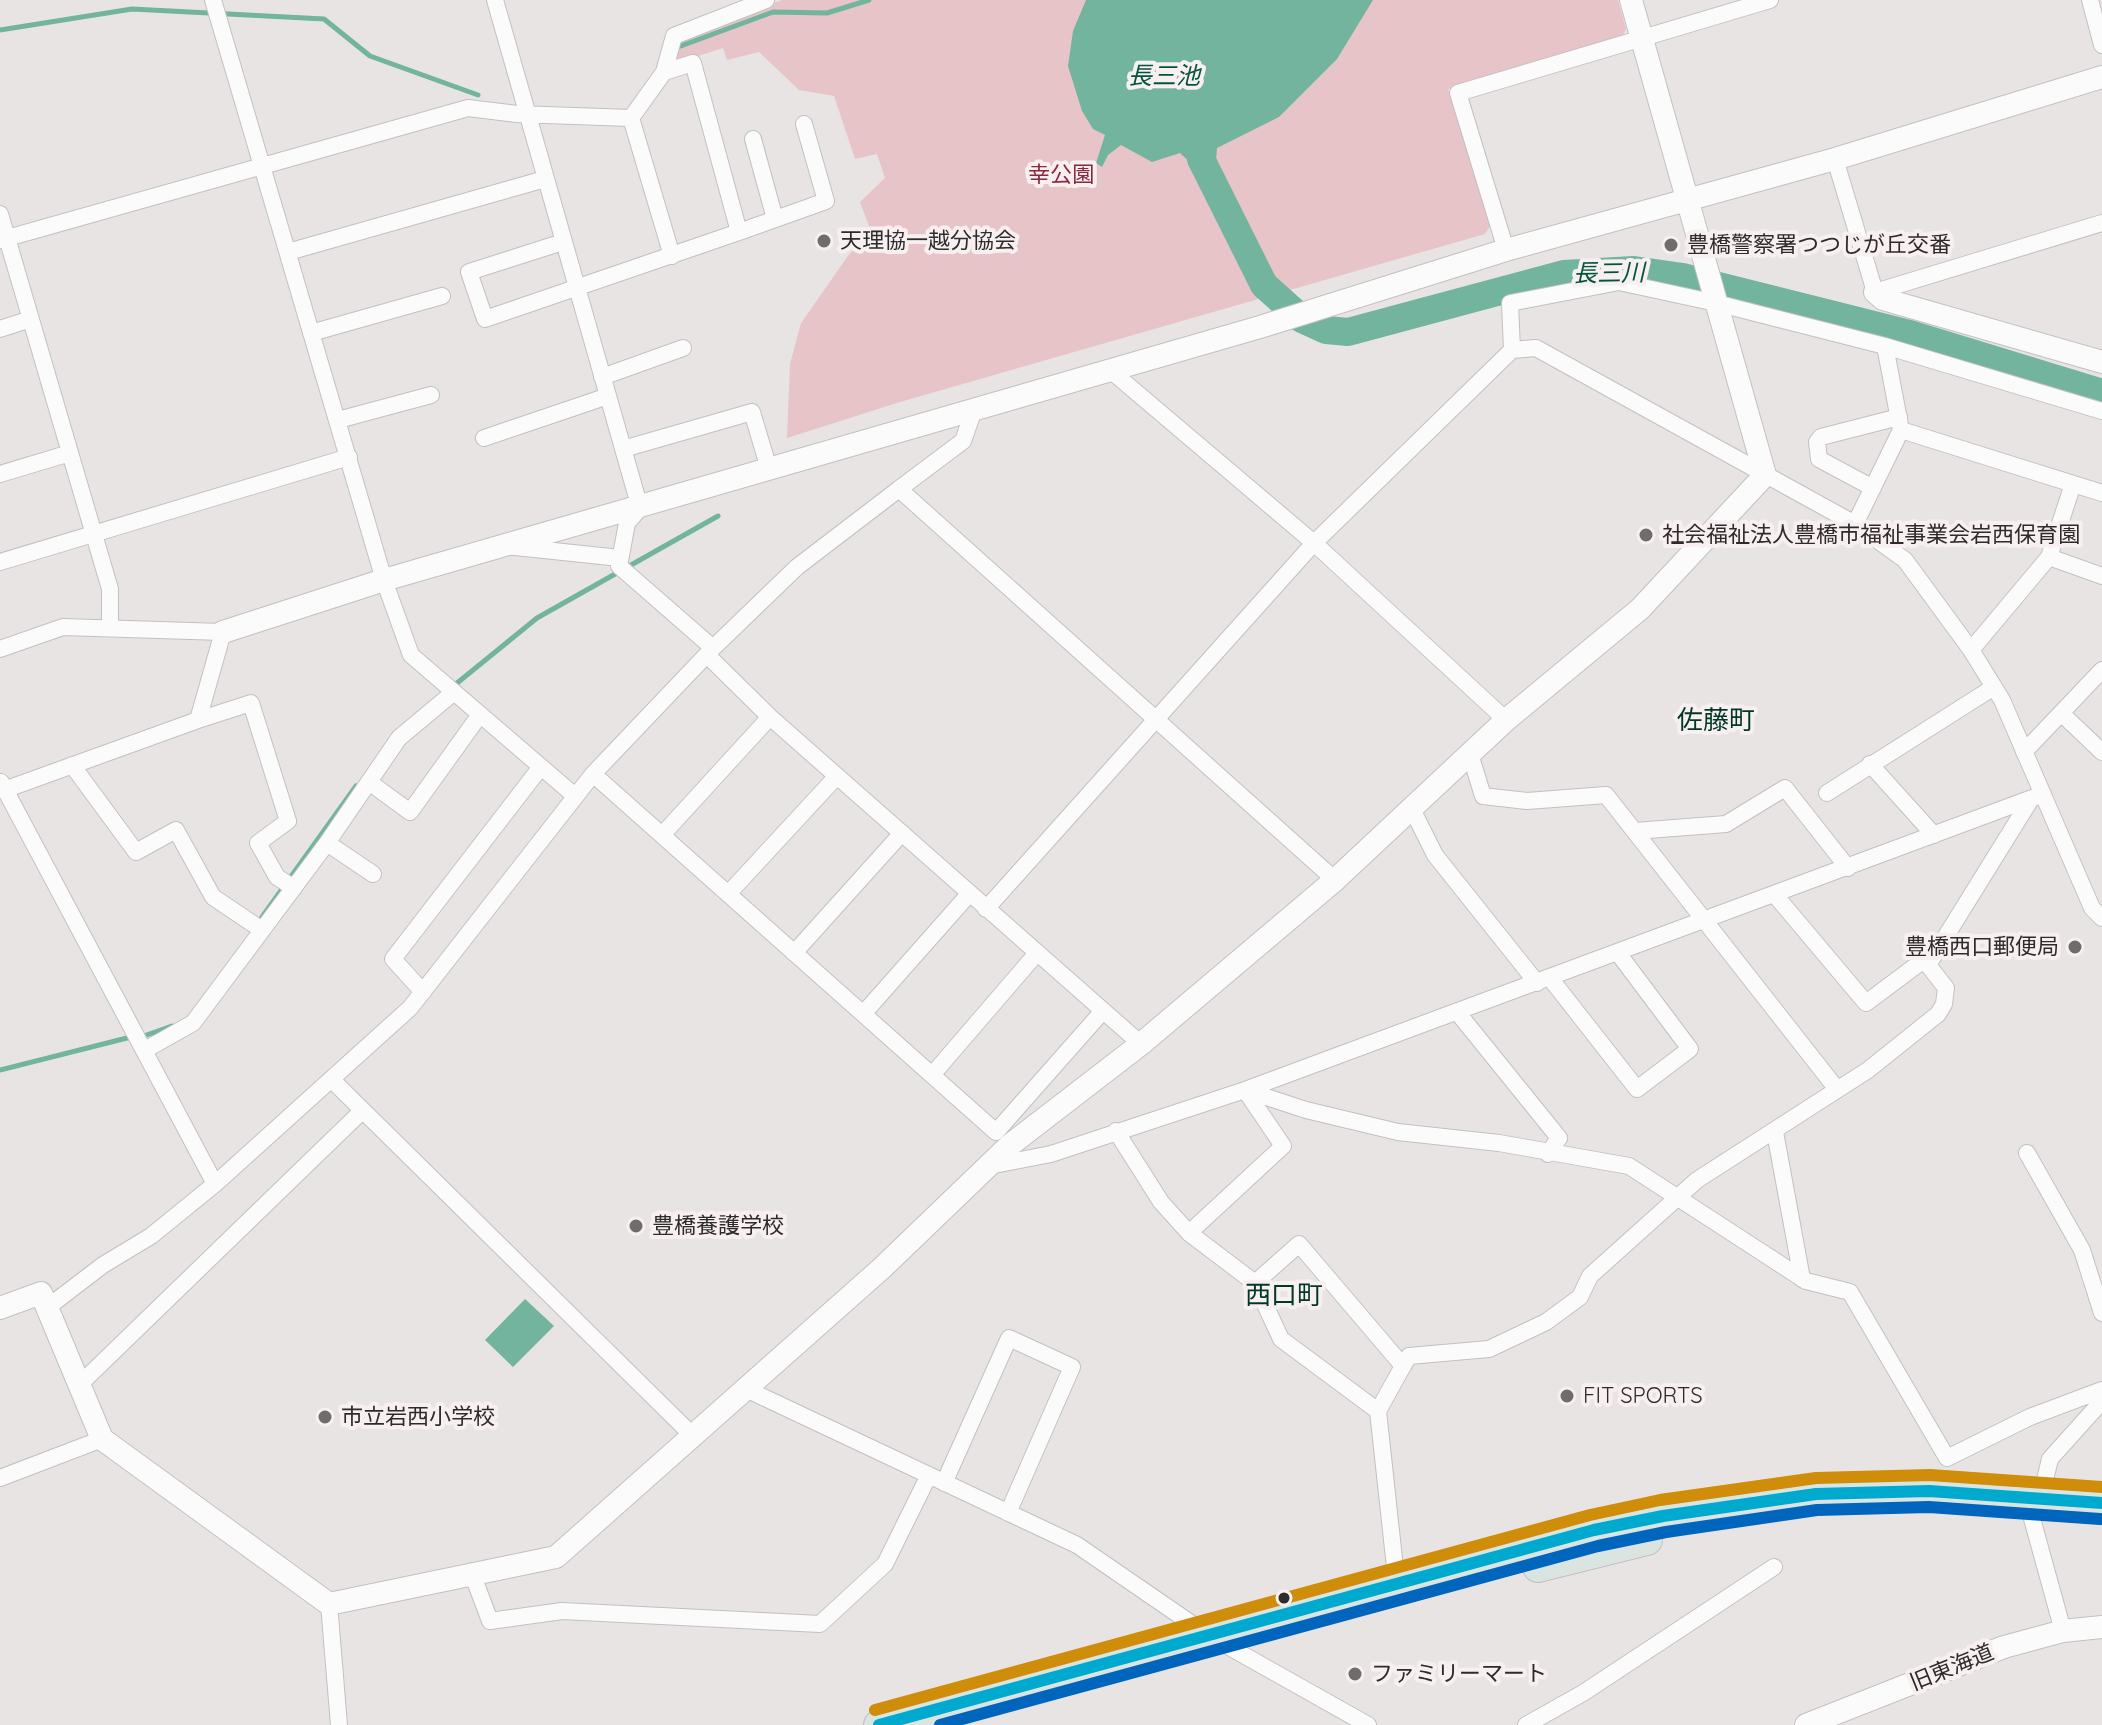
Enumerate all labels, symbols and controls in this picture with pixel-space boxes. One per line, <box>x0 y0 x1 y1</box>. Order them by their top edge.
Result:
water label: 長三池 <box>1128 63 1200 91</box>
park label: 幸公園 <box>1028 162 1094 188</box>
place label: 天理協一越分協会 <box>840 228 1016 254</box>
marker: 天理協一越分協会 <box>815 232 833 250</box>
place label: 豊橋警察署つつじが丘交番 <box>1687 232 1951 258</box>
marker: 豊橋警察署つつじが丘交番 <box>1662 236 1680 254</box>
water label: 長三川 <box>1573 259 1645 289</box>
place label: 社会福祉法人豊橋市福祉事業会岩西保育園 <box>1662 522 2080 548</box>
marker: 社会福祉法人豊橋市福祉事業会岩西保育園 <box>1637 526 1655 544</box>
district label: 佐藤町 <box>1677 705 1755 737</box>
place label: 豊橋西口郵便局 <box>1905 934 2059 960</box>
marker: 豊橋西口郵便局 <box>2066 938 2084 956</box>
place label: 豊橋養護学校 <box>652 1213 784 1239</box>
marker: 豊橋養護学校 <box>627 1217 645 1235</box>
district label: 西口町 <box>1245 1280 1323 1312</box>
place label: FIT SPORTS <box>1583 1383 1703 1409</box>
marker: FIT SPORTS <box>1558 1387 1576 1405</box>
place label: 市立岩西小学校 <box>341 1404 495 1430</box>
marker: 市立岩西小学校 <box>316 1408 334 1426</box>
unlabelled marker <box>1276 1590 1292 1606</box>
street label: 旧東海道 <box>1906 1639 1998 1697</box>
place label: ファミリーマート <box>1371 1661 1547 1687</box>
marker: ファミリーマート <box>1346 1665 1364 1683</box>

